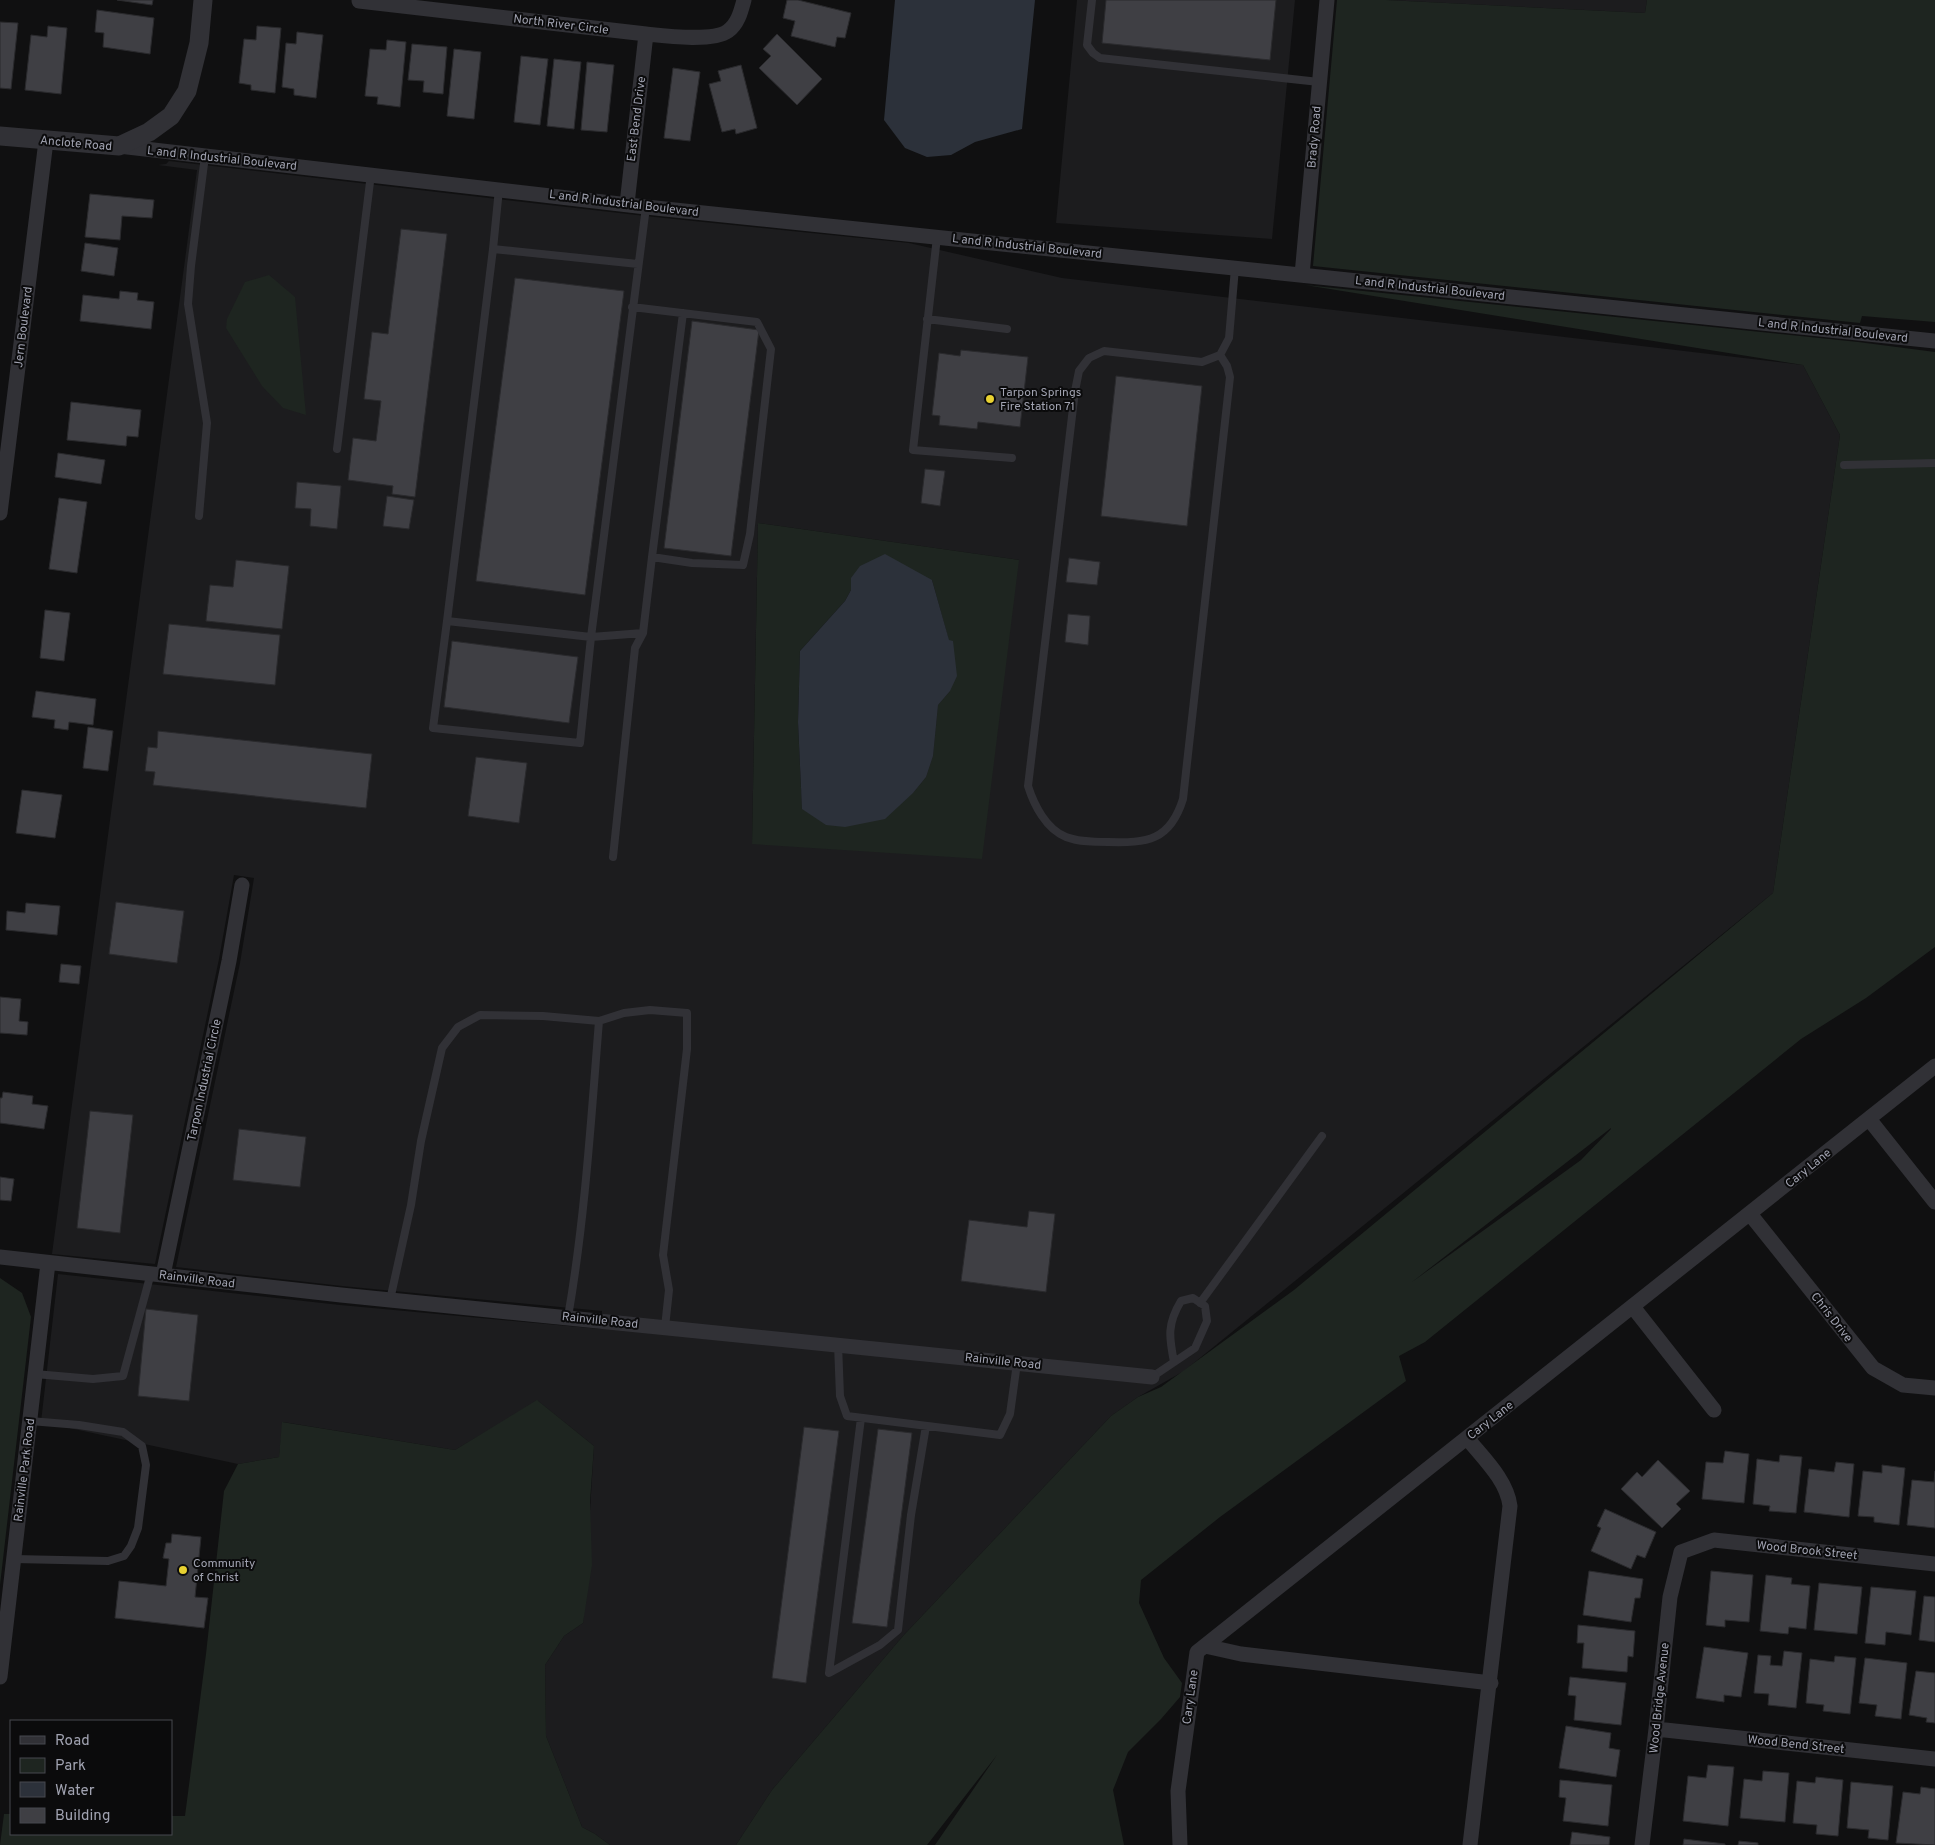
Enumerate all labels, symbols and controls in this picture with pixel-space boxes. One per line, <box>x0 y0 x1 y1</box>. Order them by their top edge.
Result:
street label: North River Circle <box>512 11 609 39</box>
street label: East Bend Drive <box>624 76 650 163</box>
street label: Brady Road <box>1304 105 1326 169</box>
street label: Anclote Road <box>39 133 113 155</box>
street label: L and R Industrial Boulevard <box>146 143 298 175</box>
street label: L and R Industrial Boulevard <box>548 187 700 221</box>
street label: L and R Industrial Boulevard <box>951 231 1103 263</box>
street label: L and R Industrial Boulevard <box>1354 273 1506 305</box>
street label: Jern Boulevard <box>11 286 37 369</box>
street label: L and R Industrial Boulevard <box>1757 315 1909 347</box>
place label: Tarpon Springs Fire Station 71 <box>1000 385 1081 415</box>
marker: Tarpon Springs Fire Station 71 <box>984 393 996 405</box>
street label: Tarpon Industrial Circle <box>184 1018 226 1143</box>
street label: Cary Lane <box>1782 1145 1835 1192</box>
street label: Rainville Road <box>158 1267 236 1293</box>
street label: Chris Drive <box>1807 1289 1856 1346</box>
street label: Rainville Road <box>561 1309 639 1333</box>
street label: Rainville Road <box>964 1350 1042 1374</box>
street label: Cary Lane <box>1464 1398 1517 1444</box>
street label: Rainville Park Road <box>11 1417 39 1523</box>
street label: Wood Brook Street <box>1756 1538 1858 1564</box>
place label: Community of Christ <box>193 1556 255 1586</box>
marker: Community of Christ <box>177 1564 189 1576</box>
street label: Wood Bridge Avenue <box>1646 1642 1674 1754</box>
street label: Cary Lane <box>1179 1669 1203 1725</box>
legend <box>10 1720 172 1835</box>
text: Road <box>55 1732 90 1751</box>
street label: Wood Bend Street <box>1747 1732 1845 1758</box>
text: Park <box>55 1757 86 1776</box>
text: Water <box>55 1782 95 1801</box>
text: Building <box>55 1807 110 1826</box>

